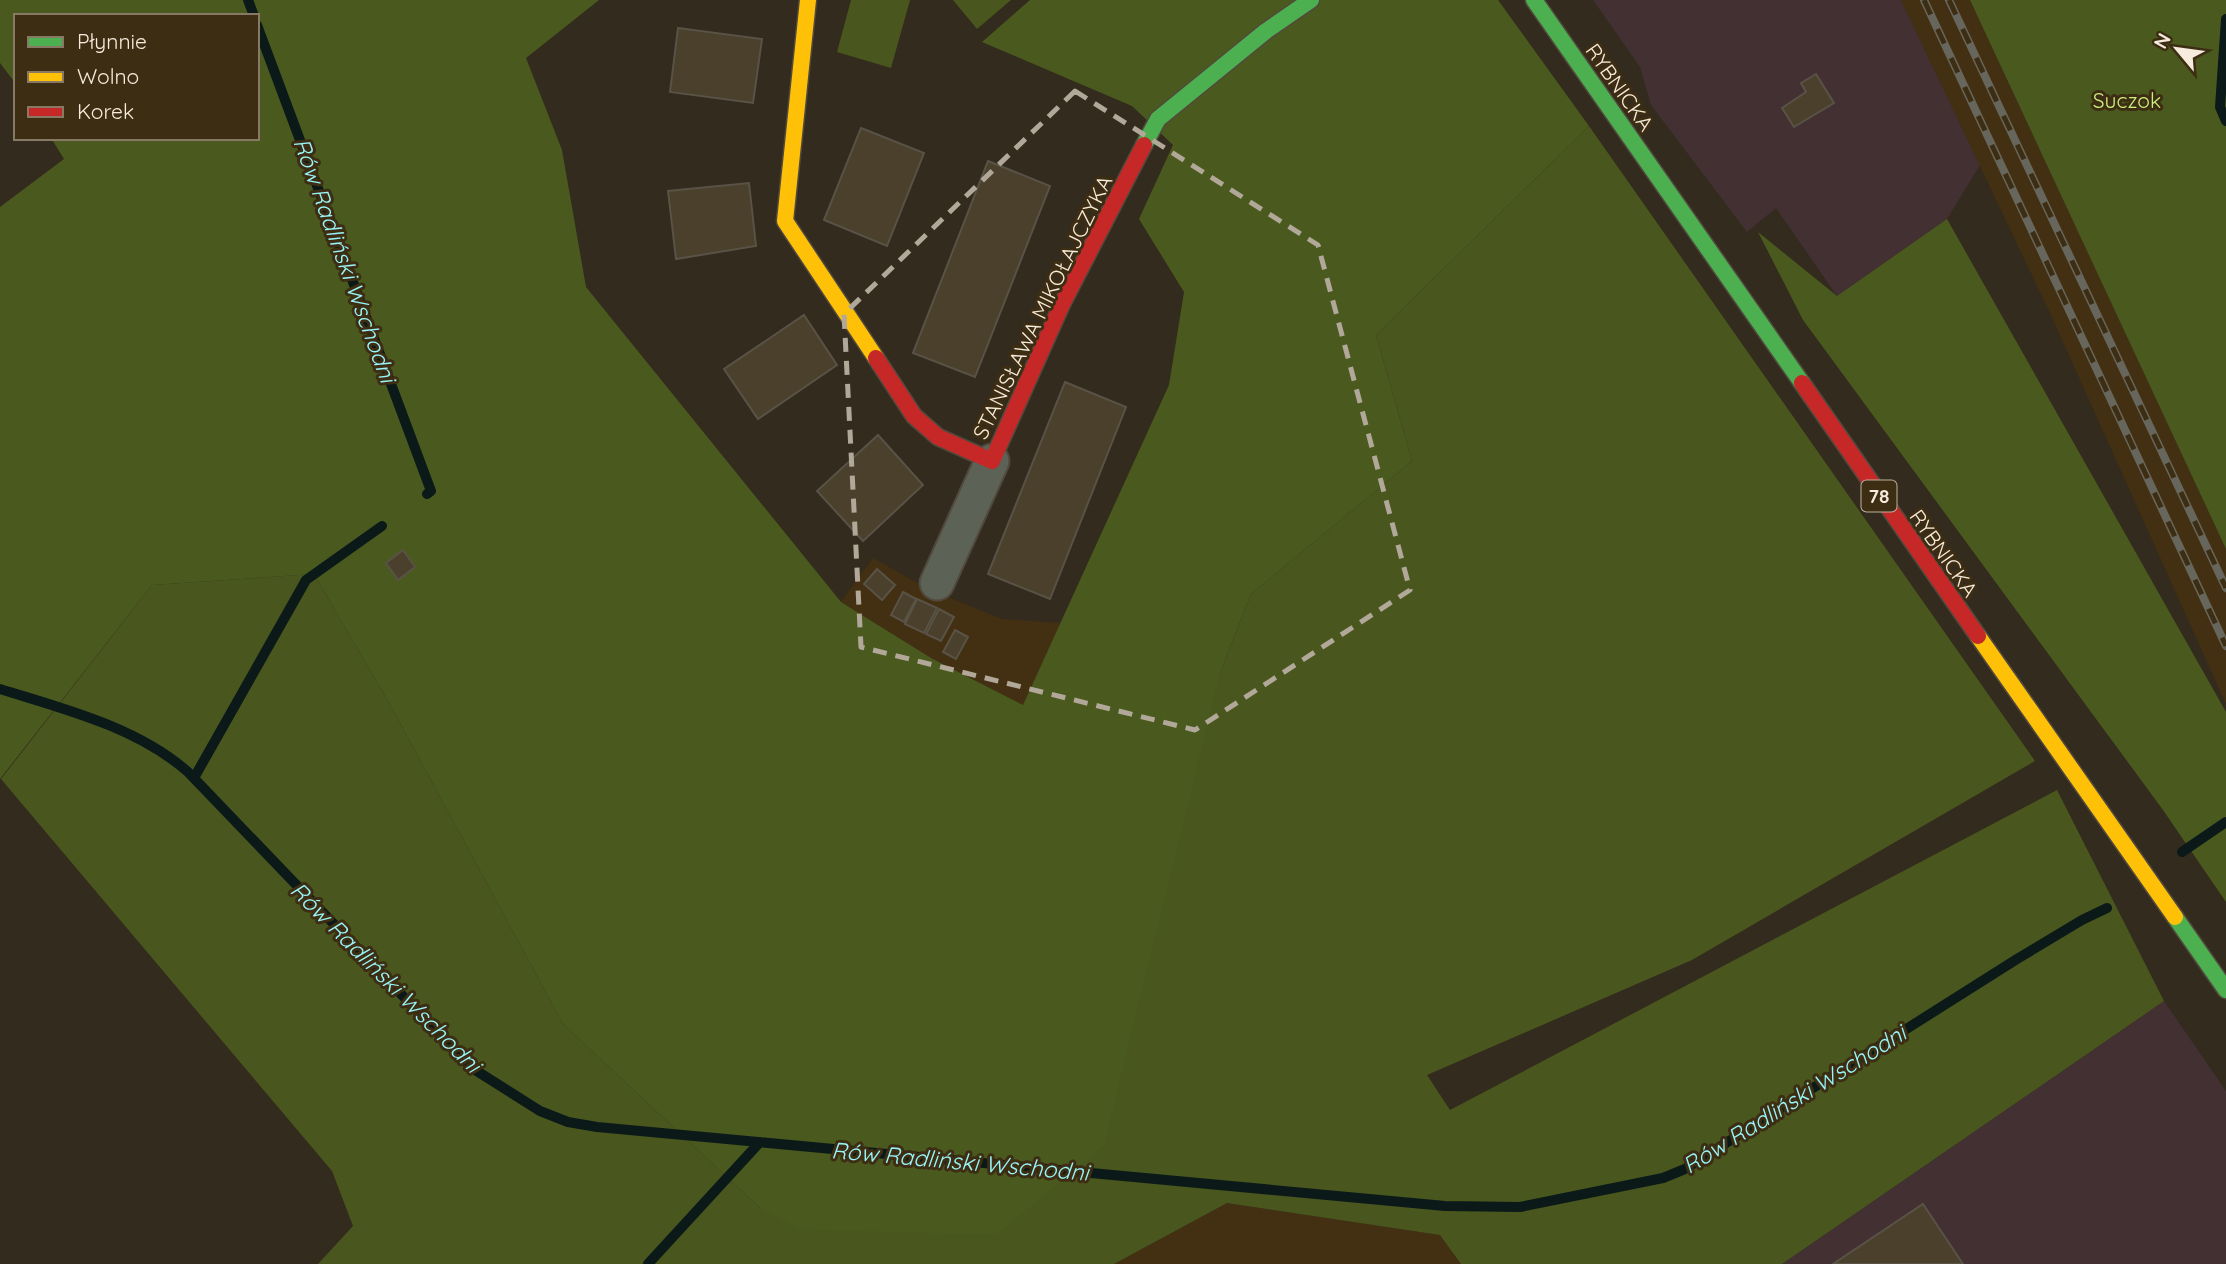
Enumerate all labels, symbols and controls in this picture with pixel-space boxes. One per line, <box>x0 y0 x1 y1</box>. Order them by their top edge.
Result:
legend <box>14 14 259 140</box>
north arrow <box>2142 14 2212 84</box>
text: Płynnie <box>77 28 147 54</box>
text: N <box>2148 29 2176 53</box>
street label: RYBNICKA <box>1580 38 1660 136</box>
text: Wolno <box>77 63 139 89</box>
park label: Suczok <box>2093 87 2161 113</box>
text: Korek <box>77 98 134 124</box>
water label: Rów Radliński Wschodni <box>287 134 404 389</box>
street label: STANISŁAWA MIKOŁAJCZYKA <box>967 171 1117 443</box>
road number: 78 <box>1862 481 1896 512</box>
street label: RYBNICKA <box>1904 504 1984 602</box>
water label: Rów Radliński Wschodni <box>284 875 490 1081</box>
water label: Rów Radliński Wschodni <box>1677 1017 1914 1180</box>
water label: Rów Radliński Wschodni <box>830 1135 1093 1187</box>

